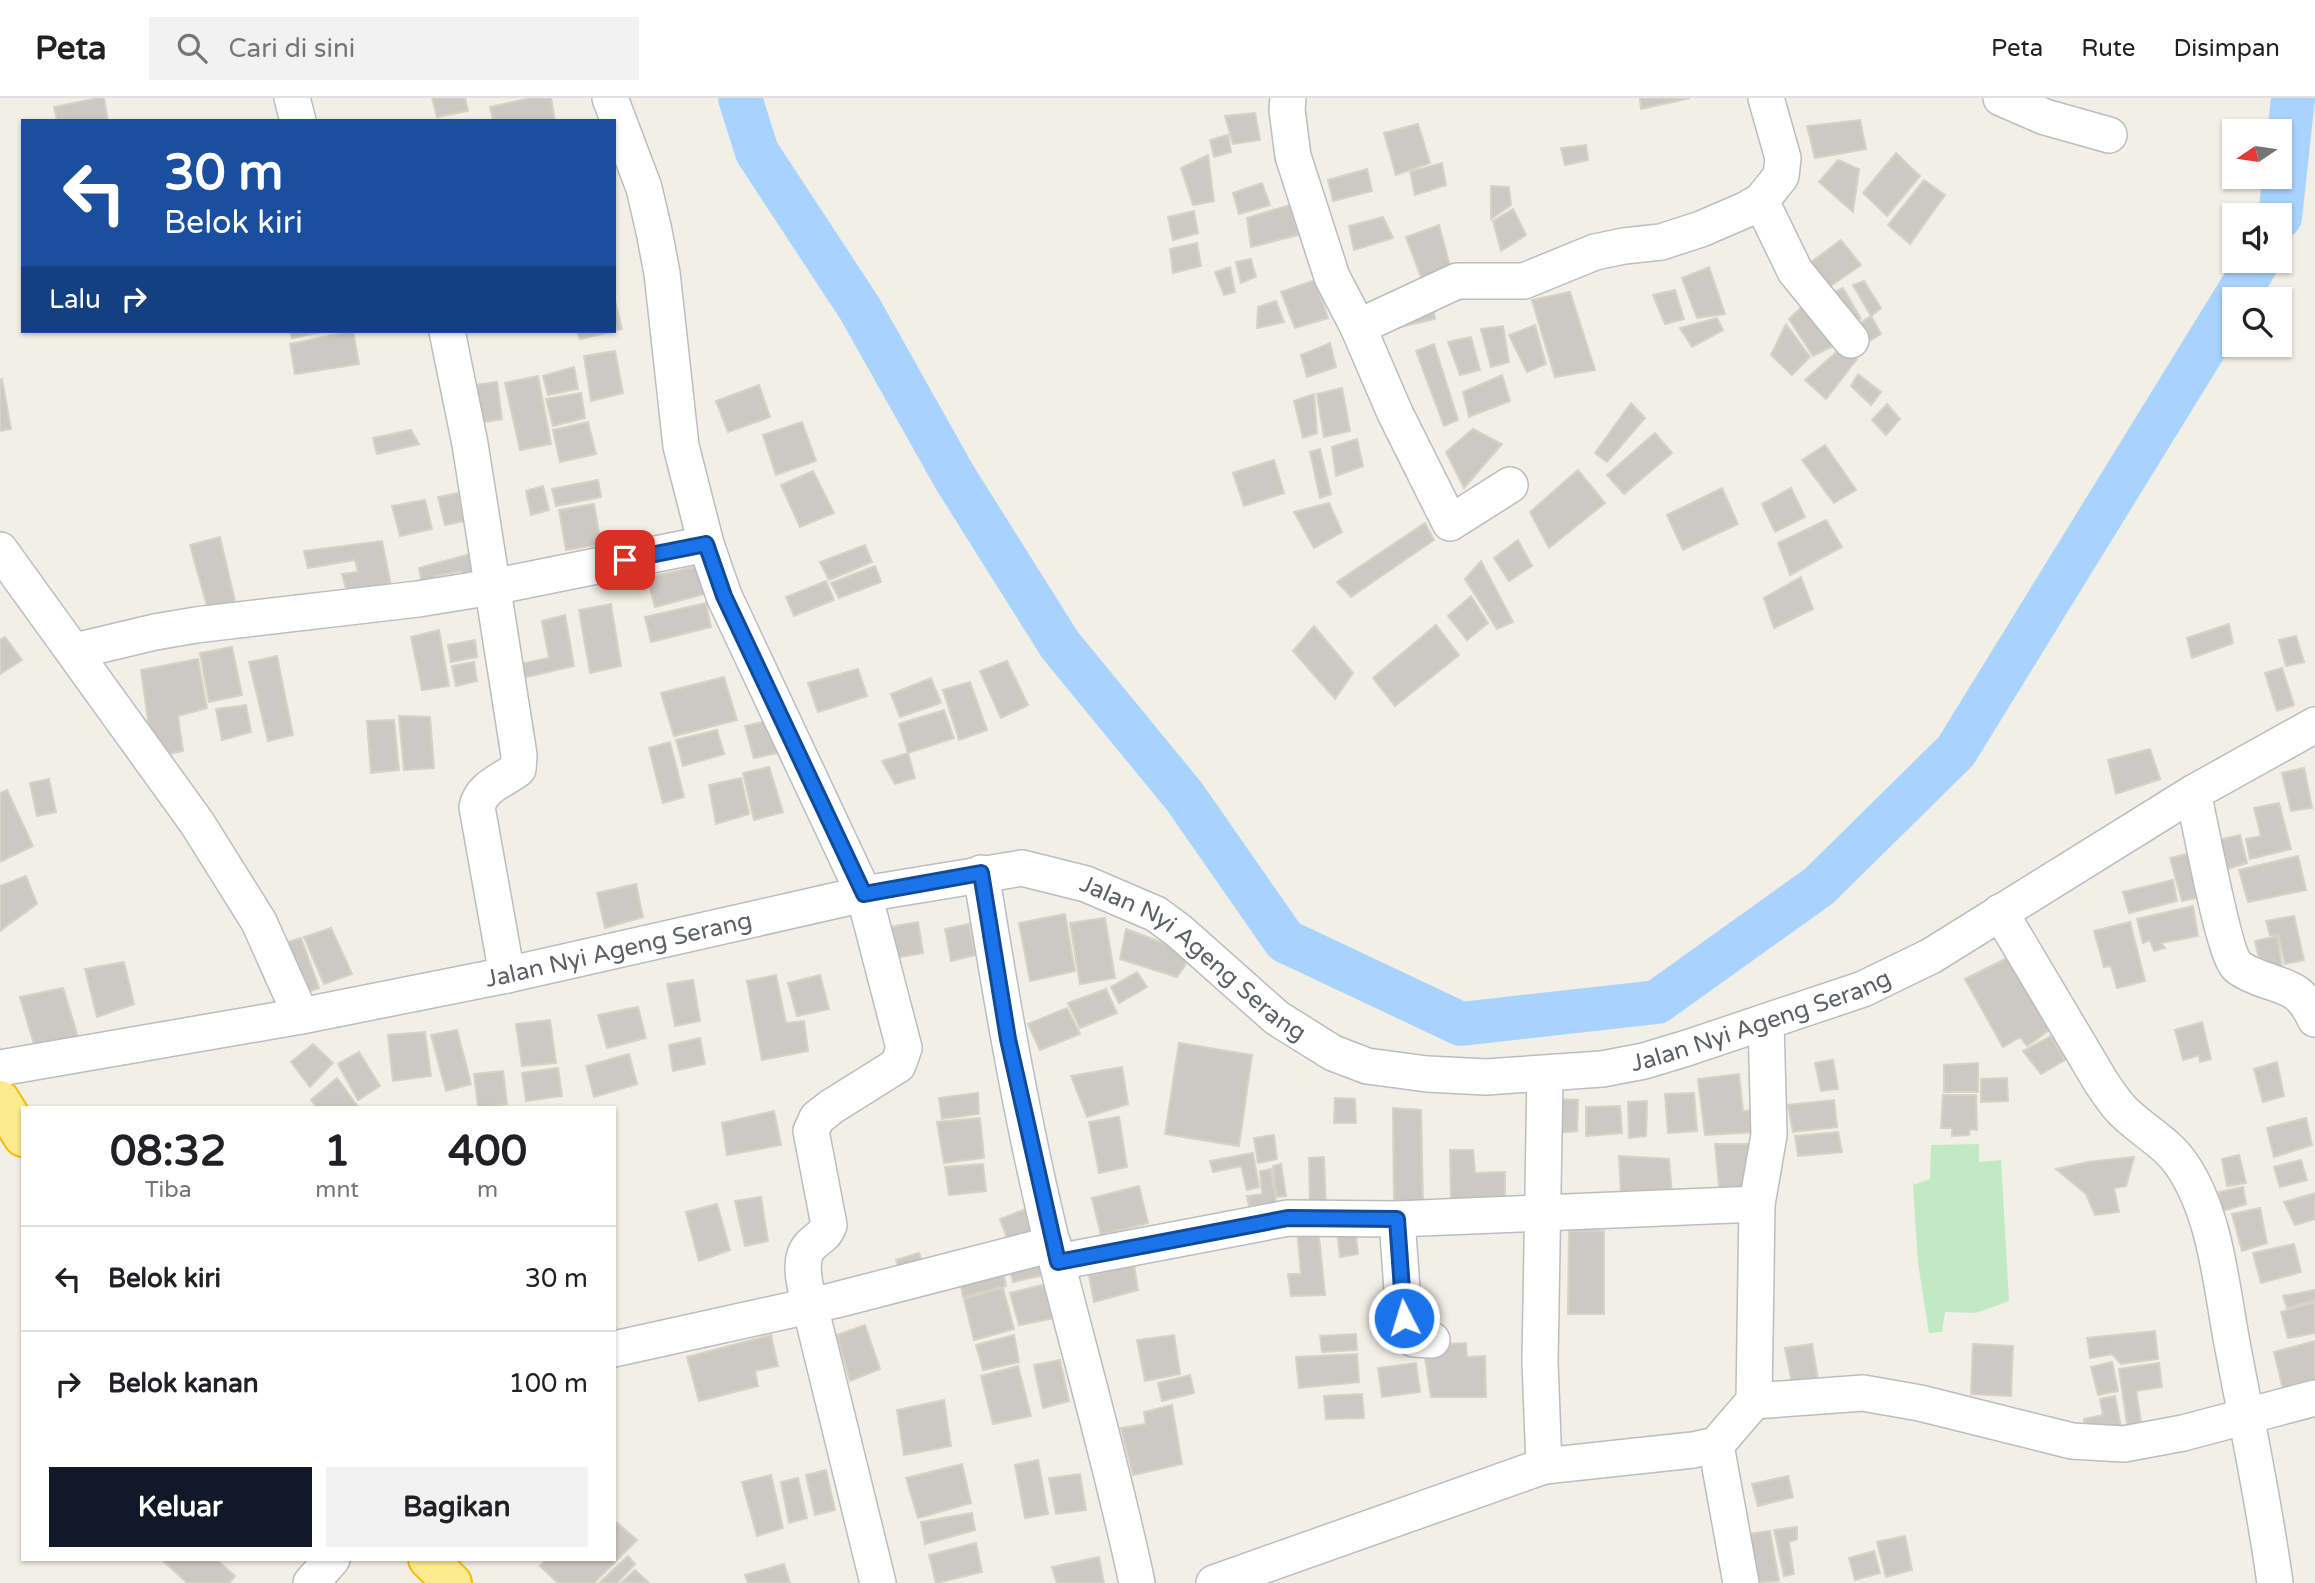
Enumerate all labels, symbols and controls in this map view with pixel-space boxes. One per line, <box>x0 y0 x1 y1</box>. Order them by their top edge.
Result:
search box <box>149 17 639 80</box>
text: Peta <box>35 29 107 68</box>
icon: search <box>173 29 211 67</box>
text: Cari di sini <box>229 33 355 64</box>
text: Peta <box>1991 34 2043 63</box>
text: Rute <box>2081 34 2135 63</box>
text: Disimpan <box>2173 34 2280 63</box>
north arrow <box>2222 119 2292 189</box>
map controls <box>2222 119 2292 357</box>
text: 30 m <box>164 144 283 203</box>
icon: left <box>49 147 140 238</box>
button: sound <box>2222 203 2292 273</box>
text: Belok kiri <box>164 204 303 242</box>
icon: right <box>115 280 153 318</box>
text: Lalu <box>49 284 101 315</box>
button: search <box>2222 287 2292 357</box>
pin <box>595 530 655 590</box>
icon: arrive <box>606 541 644 579</box>
street label: Jalan Nyi Ageng Serang <box>1076 869 1312 1047</box>
street label: Jalan Nyi Ageng Serang <box>483 905 755 993</box>
street label: Jalan Nyi Ageng Serang <box>1629 963 1896 1078</box>
text: 08:32 <box>110 1126 226 1177</box>
text: 1 <box>324 1126 350 1177</box>
text: 400 <box>448 1126 527 1177</box>
text: Tiba <box>145 1176 192 1204</box>
text: mnt <box>315 1176 359 1204</box>
text: m <box>477 1176 498 1204</box>
icon: left <box>49 1260 87 1298</box>
text: Belok kiri <box>108 1263 221 1294</box>
text: 30 m <box>525 1263 588 1294</box>
position arrow <box>1367 1281 1441 1355</box>
icon: right <box>49 1365 87 1403</box>
text: Belok kanan <box>108 1368 259 1399</box>
text: 100 m <box>508 1368 588 1399</box>
button: Keluar <box>49 1467 312 1547</box>
button: Bagikan <box>326 1467 588 1547</box>

